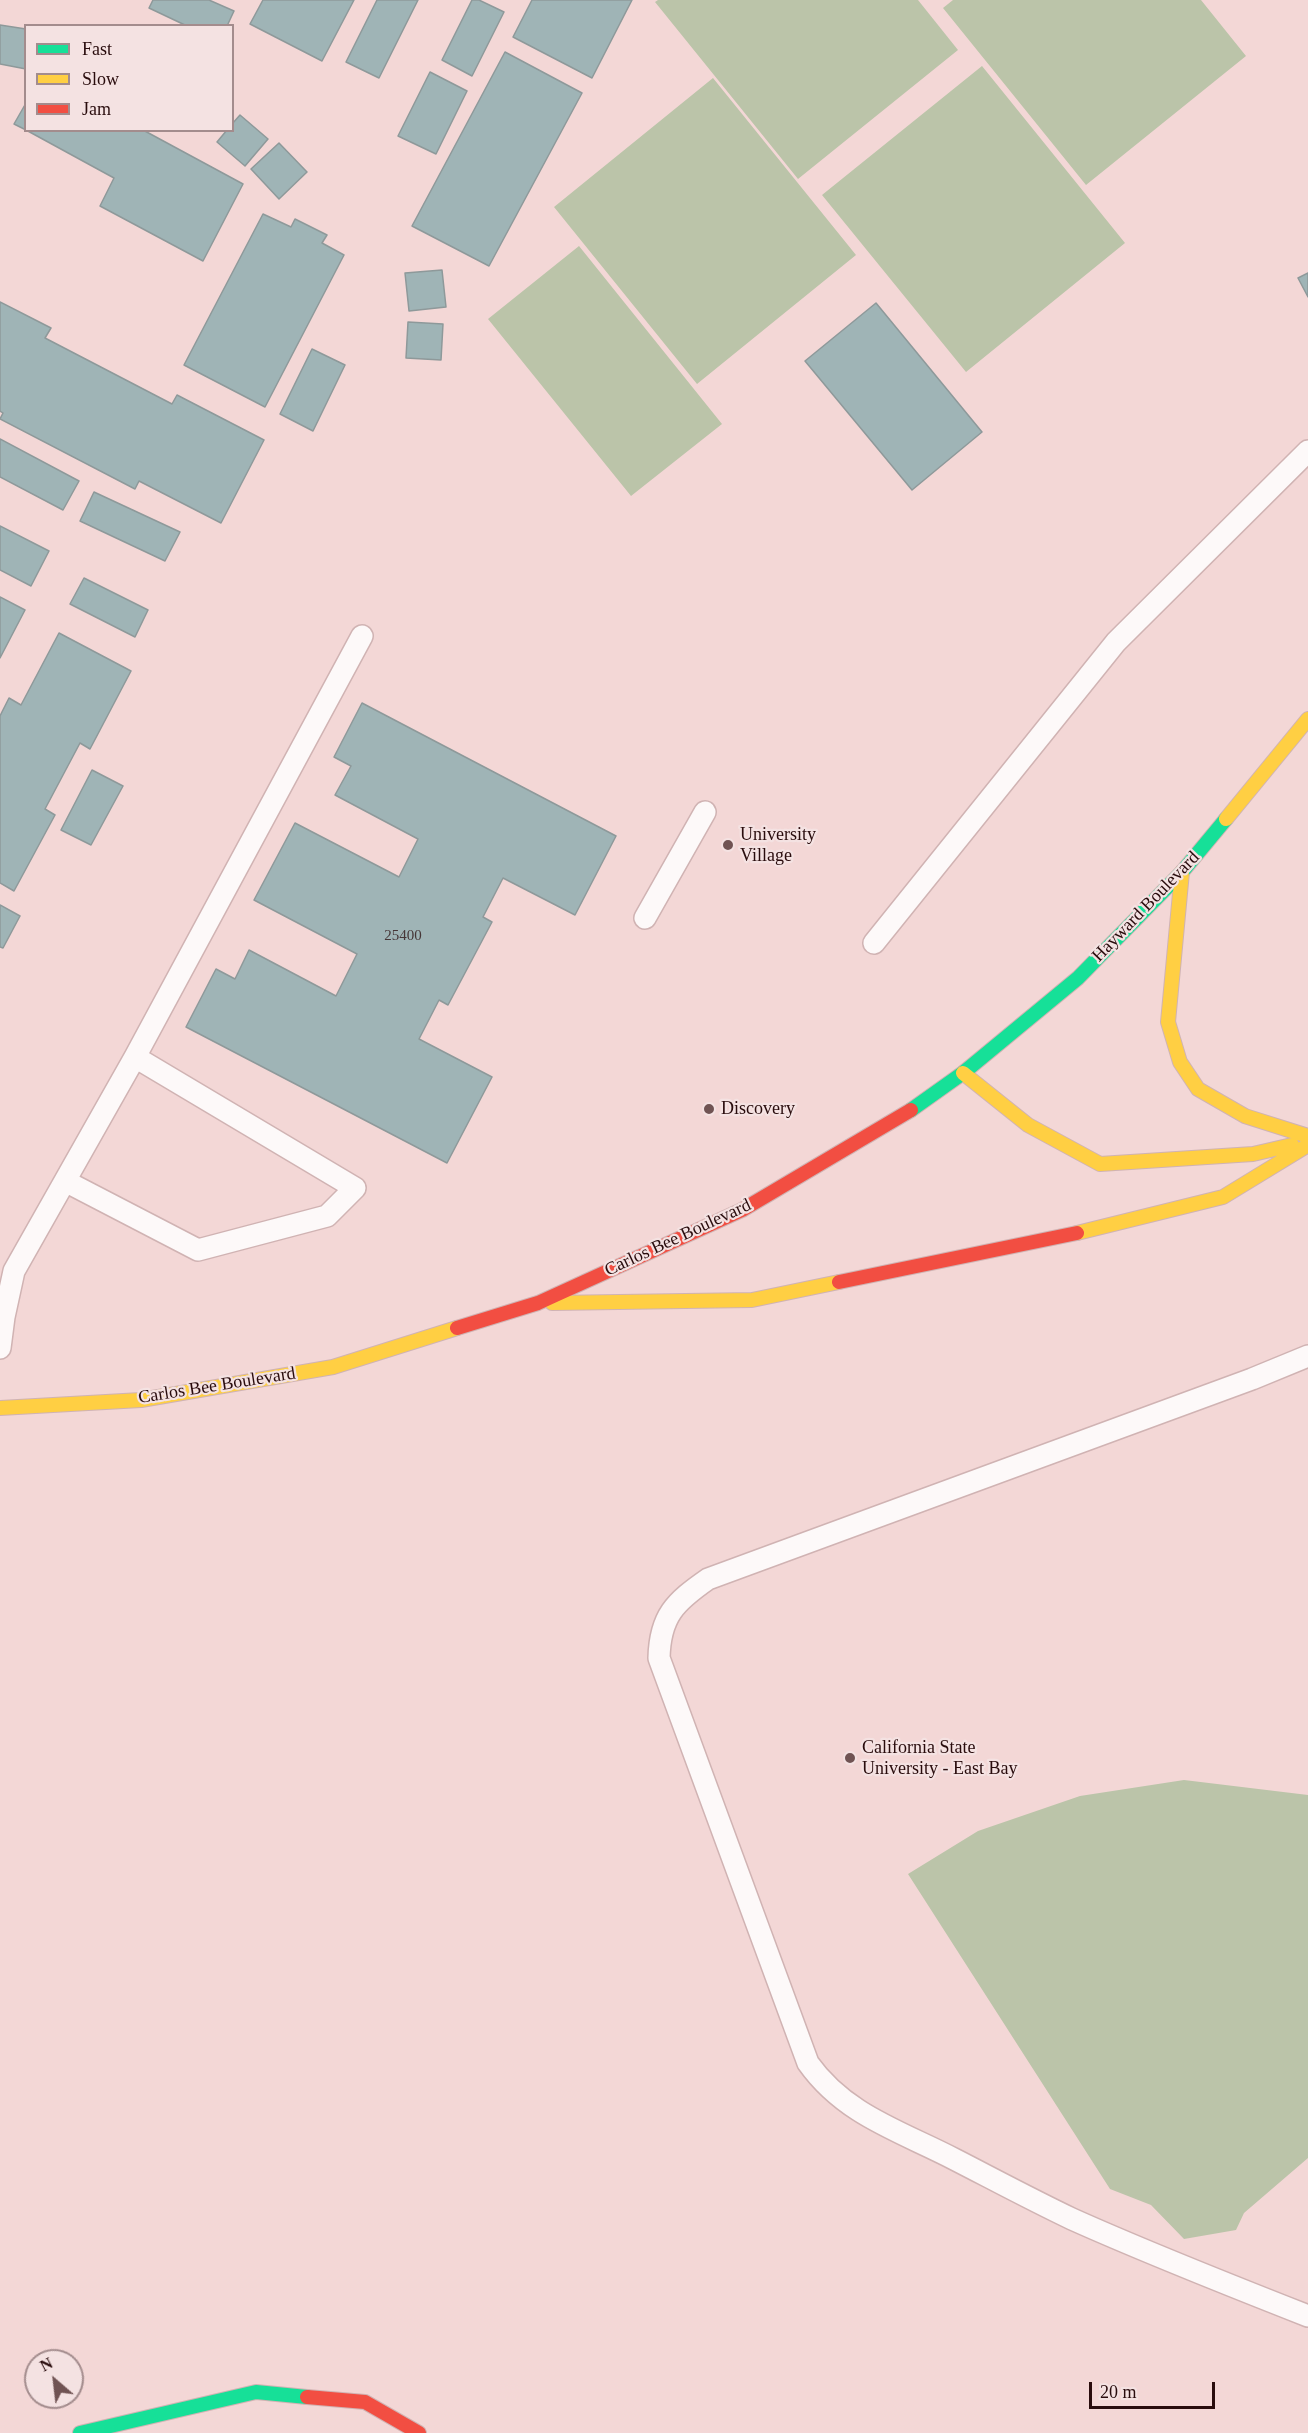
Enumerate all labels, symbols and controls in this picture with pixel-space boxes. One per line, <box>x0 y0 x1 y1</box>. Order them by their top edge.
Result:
legend <box>24 24 234 132</box>
text: Fast <box>82 39 112 59</box>
text: Slow <box>82 69 119 89</box>
text: Jam <box>82 99 111 119</box>
place label: University Village <box>740 824 816 866</box>
marker: University Village <box>721 838 735 852</box>
street label: Hayward Boulevard <box>1088 847 1204 967</box>
house number: 25400 <box>384 927 422 945</box>
place label: Discovery <box>721 1098 795 1120</box>
marker: Discovery <box>702 1102 716 1116</box>
street label: Carlos Bee Boulevard <box>601 1195 755 1281</box>
street label: Carlos Bee Boulevard <box>137 1363 297 1409</box>
place label: California State University - East Bay <box>862 1737 1017 1780</box>
marker: California State University - East Bay <box>843 1751 857 1765</box>
north arrow <box>24 2349 84 2409</box>
text: N <box>37 2354 55 2375</box>
scale bar <box>1092 2370 1218 2408</box>
text: 20 m <box>1100 2382 1137 2402</box>

